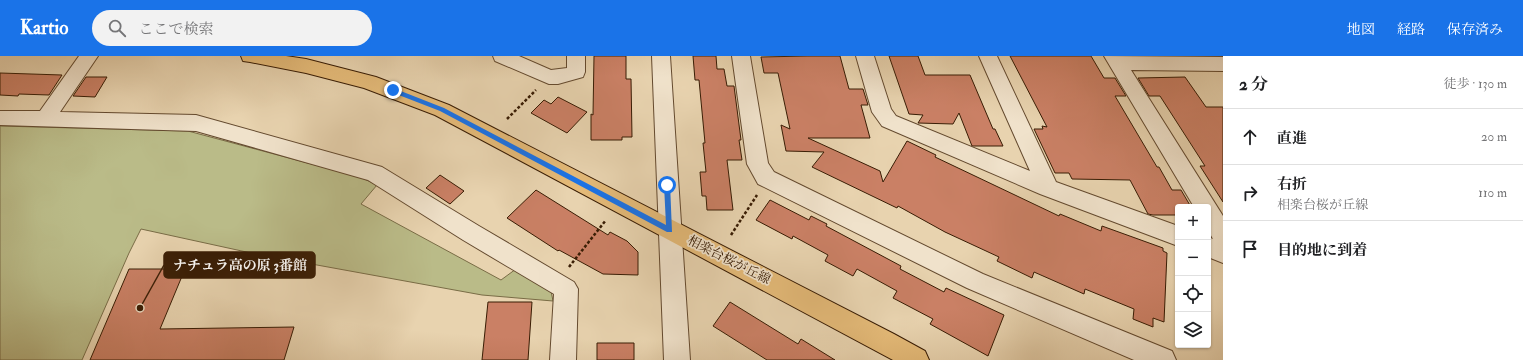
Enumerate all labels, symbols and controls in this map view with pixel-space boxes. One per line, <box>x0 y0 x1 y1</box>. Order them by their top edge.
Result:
search box <box>92 10 372 46</box>
text: Kartio <box>20 16 68 40</box>
icon: search <box>106 17 128 39</box>
text: ここで検索 <box>138 20 213 39</box>
text: 地図 <box>1347 21 1375 38</box>
text: 経路 <box>1397 21 1425 38</box>
text: 保存済み <box>1447 21 1503 38</box>
text: 2 分 <box>1239 74 1268 95</box>
text: 徒歩 · 130 m <box>1444 76 1507 92</box>
route end <box>384 81 402 99</box>
icon: ahead <box>1239 126 1261 148</box>
text: 直進 <box>1277 129 1307 148</box>
text: 20 m <box>1481 129 1507 145</box>
text: 右折 <box>1277 175 1307 194</box>
route start <box>658 176 676 194</box>
icon: right <box>1239 182 1261 204</box>
text: 110 m <box>1478 185 1507 201</box>
text: 相楽台桜が丘線 <box>1277 197 1368 213</box>
map controls <box>1175 204 1211 348</box>
button: + <box>1175 204 1211 240</box>
street label: 相楽台桜が丘線 <box>685 232 773 288</box>
icon: arrive <box>1239 238 1261 260</box>
button: − <box>1175 240 1211 276</box>
text: 目的地に到着 <box>1277 241 1367 260</box>
callout: ナチュラ高の原 3番館 <box>164 252 315 278</box>
text: ナチュラ高の原 3番館 <box>173 257 307 274</box>
button: locate <box>1175 276 1211 312</box>
button: layers <box>1175 312 1211 348</box>

